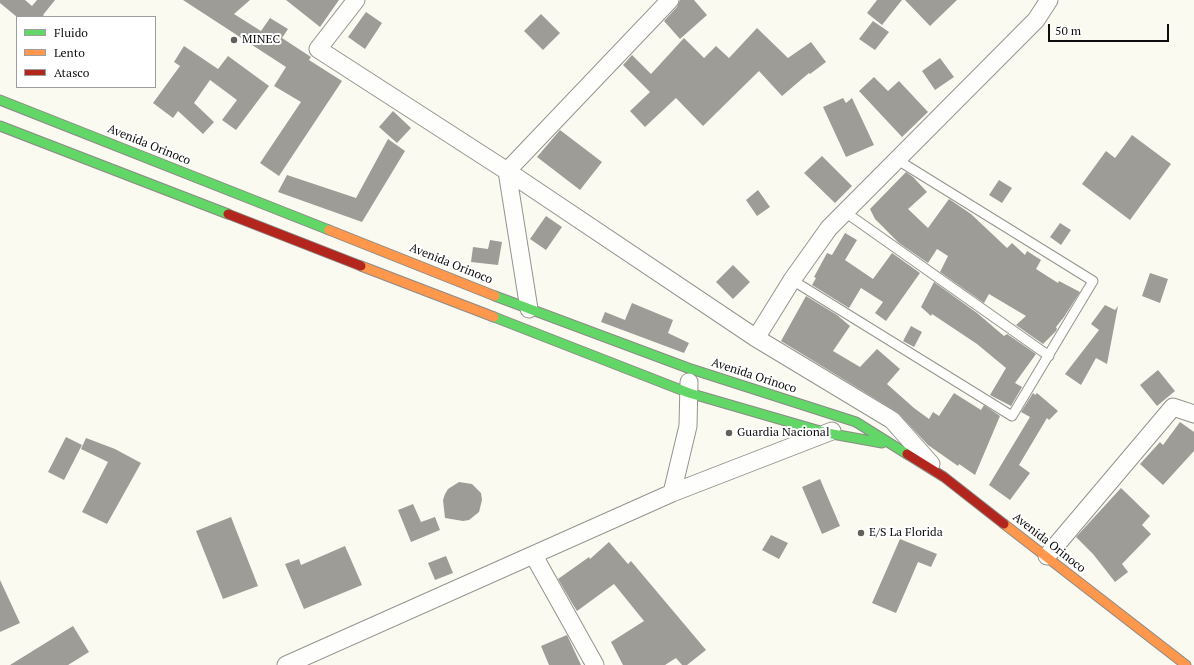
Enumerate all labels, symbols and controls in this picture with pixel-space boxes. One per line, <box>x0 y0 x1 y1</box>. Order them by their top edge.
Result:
legend <box>16 16 156 88</box>
scale bar <box>1050 16 1171 42</box>
text: 50 m <box>1055 23 1081 38</box>
text: Fluido <box>54 25 88 40</box>
place label: MINEC <box>242 33 280 47</box>
marker: MINEC <box>229 35 239 45</box>
text: Lento <box>54 45 85 60</box>
text: Atasco <box>54 65 89 80</box>
street label: Avenida Orinoco <box>105 122 193 168</box>
street label: Avenida Orinoco <box>407 241 495 287</box>
street label: Avenida Orinoco <box>710 355 798 397</box>
place label: Guardia Nacional <box>737 426 830 440</box>
marker: Guardia Nacional <box>724 428 734 438</box>
street label: Avenida Orinoco <box>1010 510 1088 576</box>
place label: E/S La Florida <box>869 526 943 540</box>
marker: E/S La Florida <box>856 528 866 538</box>

